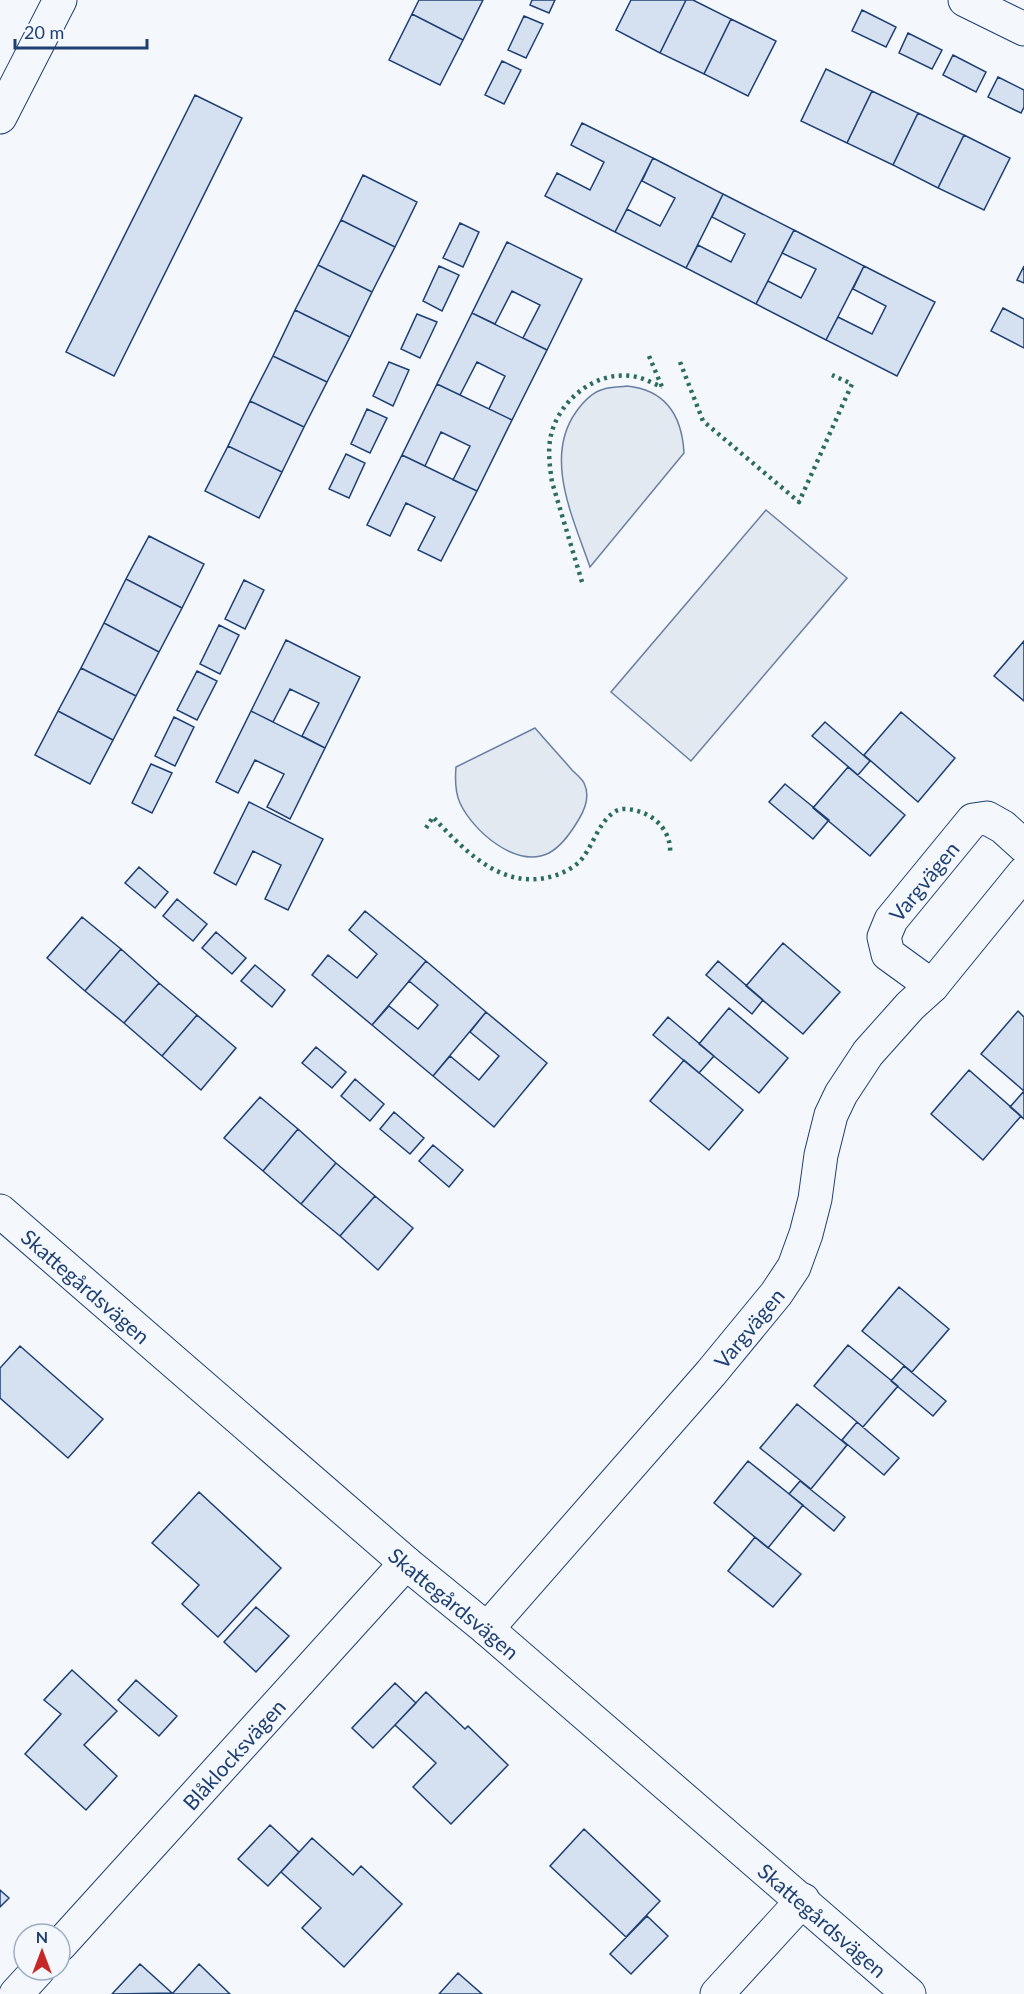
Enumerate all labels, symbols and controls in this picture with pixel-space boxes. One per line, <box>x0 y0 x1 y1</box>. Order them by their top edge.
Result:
scale bar <box>15 12 147 50</box>
text: 20 m <box>24 21 64 43</box>
street label: Vargvägen <box>883 836 963 926</box>
street label: Skattegårdsvägen <box>17 1223 155 1348</box>
street label: Vargvägen <box>708 1283 789 1373</box>
street label: Skattegårdsvägen <box>384 1542 525 1664</box>
street label: Blåklocksvägen <box>177 1693 290 1814</box>
street label: Skattegårdsvägen <box>754 1857 892 1982</box>
north arrow <box>12 1922 72 1982</box>
text: N <box>36 1927 48 1946</box>

